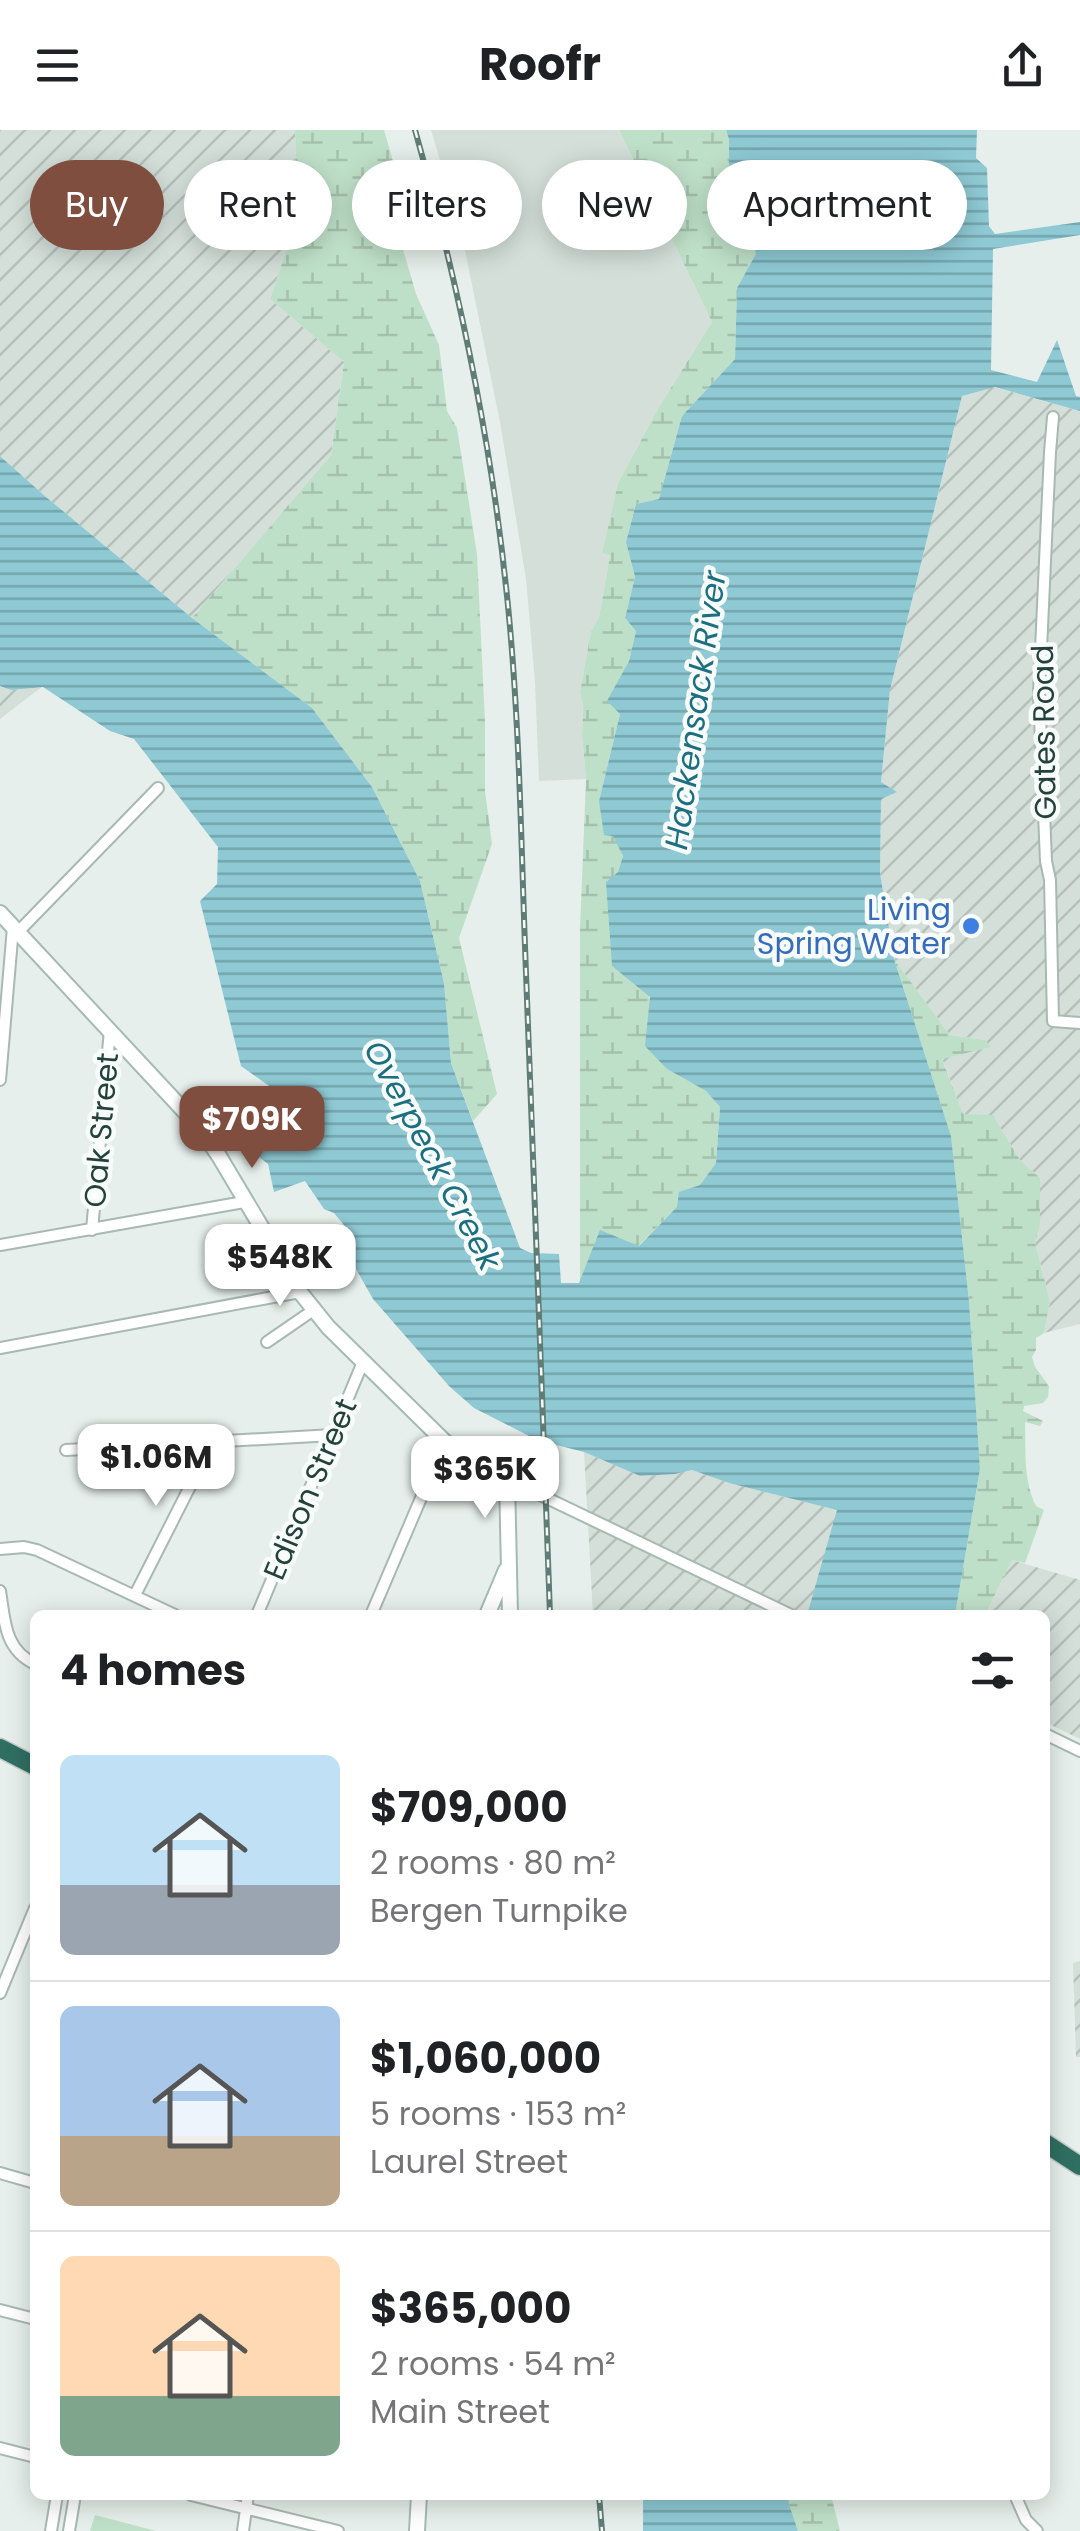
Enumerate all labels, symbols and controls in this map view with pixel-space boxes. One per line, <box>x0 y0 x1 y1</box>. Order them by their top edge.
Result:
text: Roofr <box>479 33 601 96</box>
icon: menu <box>30 38 85 93</box>
icon: share <box>995 38 1050 93</box>
chip: Buy <box>30 160 164 250</box>
chip: Rent <box>184 160 332 250</box>
chip: Filters <box>352 160 522 250</box>
chip: New <box>542 160 687 250</box>
chip: Apartment <box>707 160 967 250</box>
water label: Hackensack River <box>653 567 737 852</box>
street label: Gates Road <box>1021 644 1067 820</box>
place label: Living Spring Water <box>757 888 951 965</box>
marker: Living Spring Water <box>960 915 982 937</box>
water label: Overpeck Creek <box>353 1032 513 1279</box>
street label: Oak Street <box>73 1051 129 1209</box>
pin: $709K <box>182 1086 322 1171</box>
text: $709K <box>201 1096 303 1141</box>
pin: $548K <box>210 1224 350 1309</box>
text: $548K <box>227 1234 333 1279</box>
street label: Edison Street <box>253 1392 367 1586</box>
pin: $1.06M <box>75 1424 237 1509</box>
text: $1.06M <box>100 1434 212 1479</box>
pin: $365K <box>415 1436 555 1521</box>
text: $365K <box>433 1446 537 1491</box>
text: 4 homes <box>60 1641 246 1700</box>
icon: filters <box>965 1643 1020 1698</box>
text: $709,000 <box>370 1778 568 1837</box>
icon: home <box>140 1795 260 1915</box>
text: 2 rooms · 80 m² <box>370 1840 616 1885</box>
text: Bergen Turnpike <box>370 1888 628 1933</box>
text: $1,060,000 <box>370 2029 601 2088</box>
icon: home <box>140 2046 260 2166</box>
text: 5 rooms · 153 m² <box>370 2091 626 2136</box>
text: Laurel Street <box>370 2139 568 2184</box>
text: $365,000 <box>370 2279 571 2338</box>
icon: home <box>140 2296 260 2416</box>
text: 2 rooms · 54 m² <box>370 2341 616 2386</box>
text: Main Street <box>370 2389 550 2434</box>

